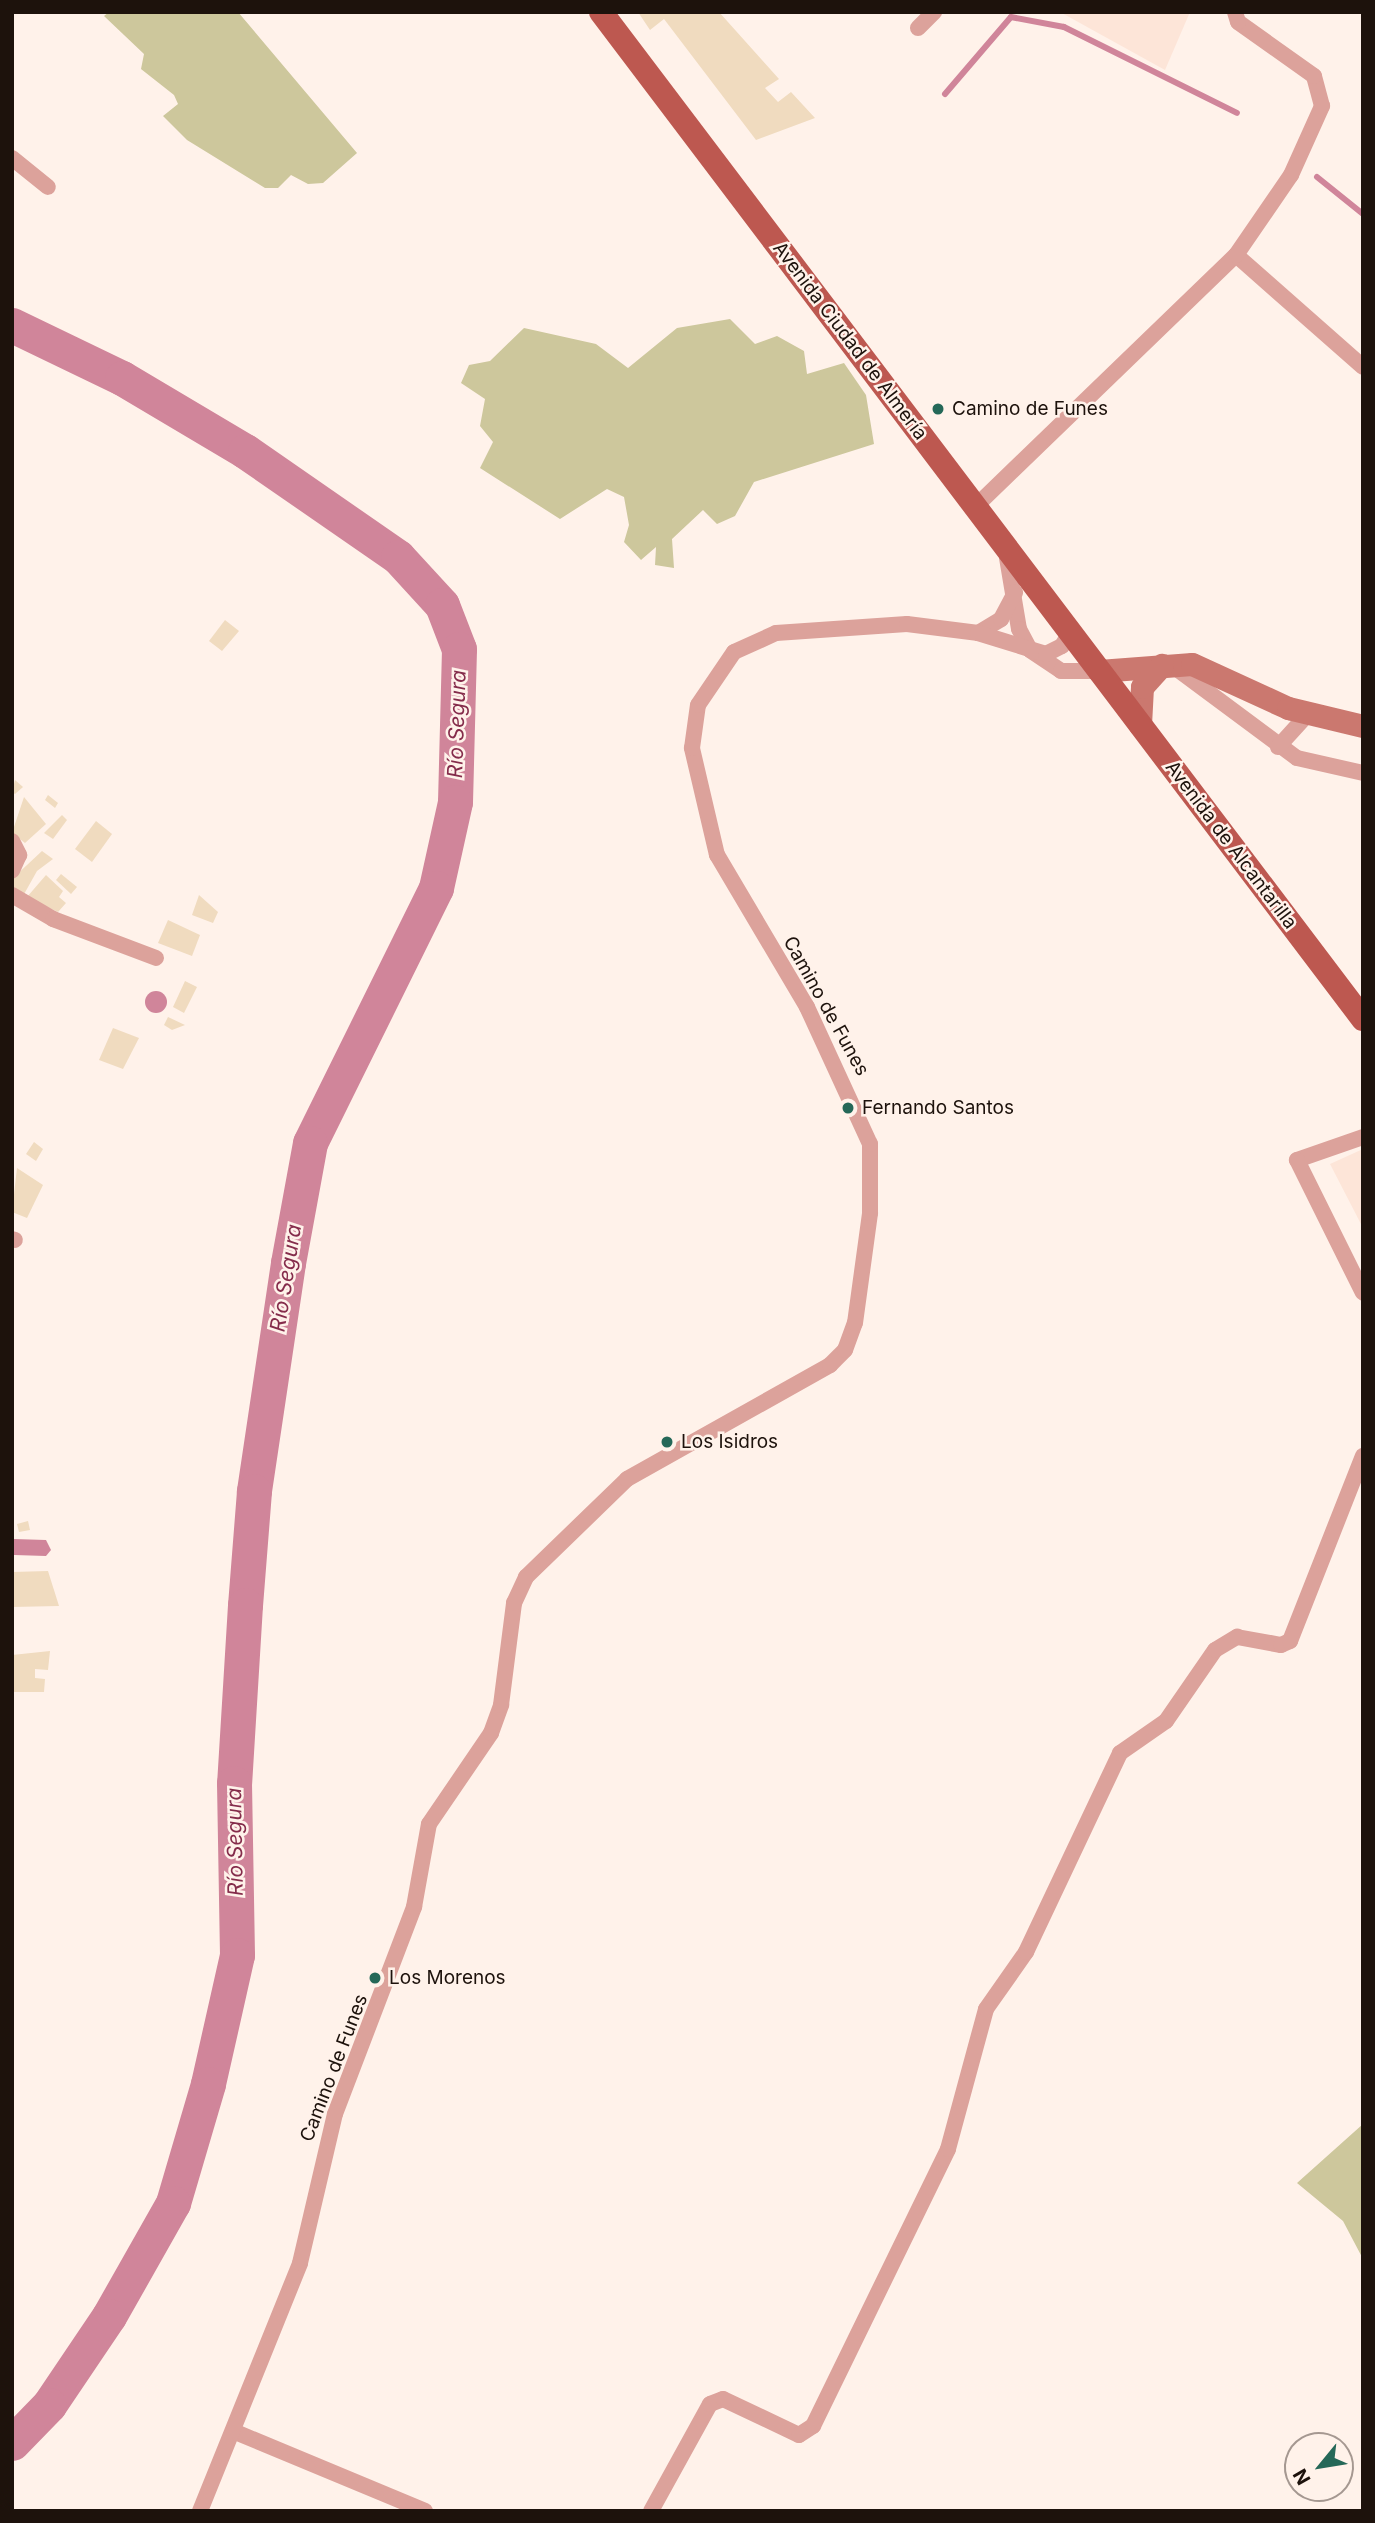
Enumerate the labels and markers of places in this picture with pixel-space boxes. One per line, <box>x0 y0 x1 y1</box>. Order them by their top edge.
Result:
place label: Camino de Funes <box>952 398 1108 420</box>
marker: Camino de Funes <box>930 401 946 417</box>
place label: Fernando Santos <box>862 1097 1014 1119</box>
marker: Fernando Santos <box>840 1100 856 1116</box>
place label: Los Isidros <box>681 1431 778 1453</box>
marker: Los Isidros <box>659 1434 675 1450</box>
place label: Los Morenos <box>389 1967 506 1989</box>
marker: Los Morenos <box>367 1970 383 1986</box>

